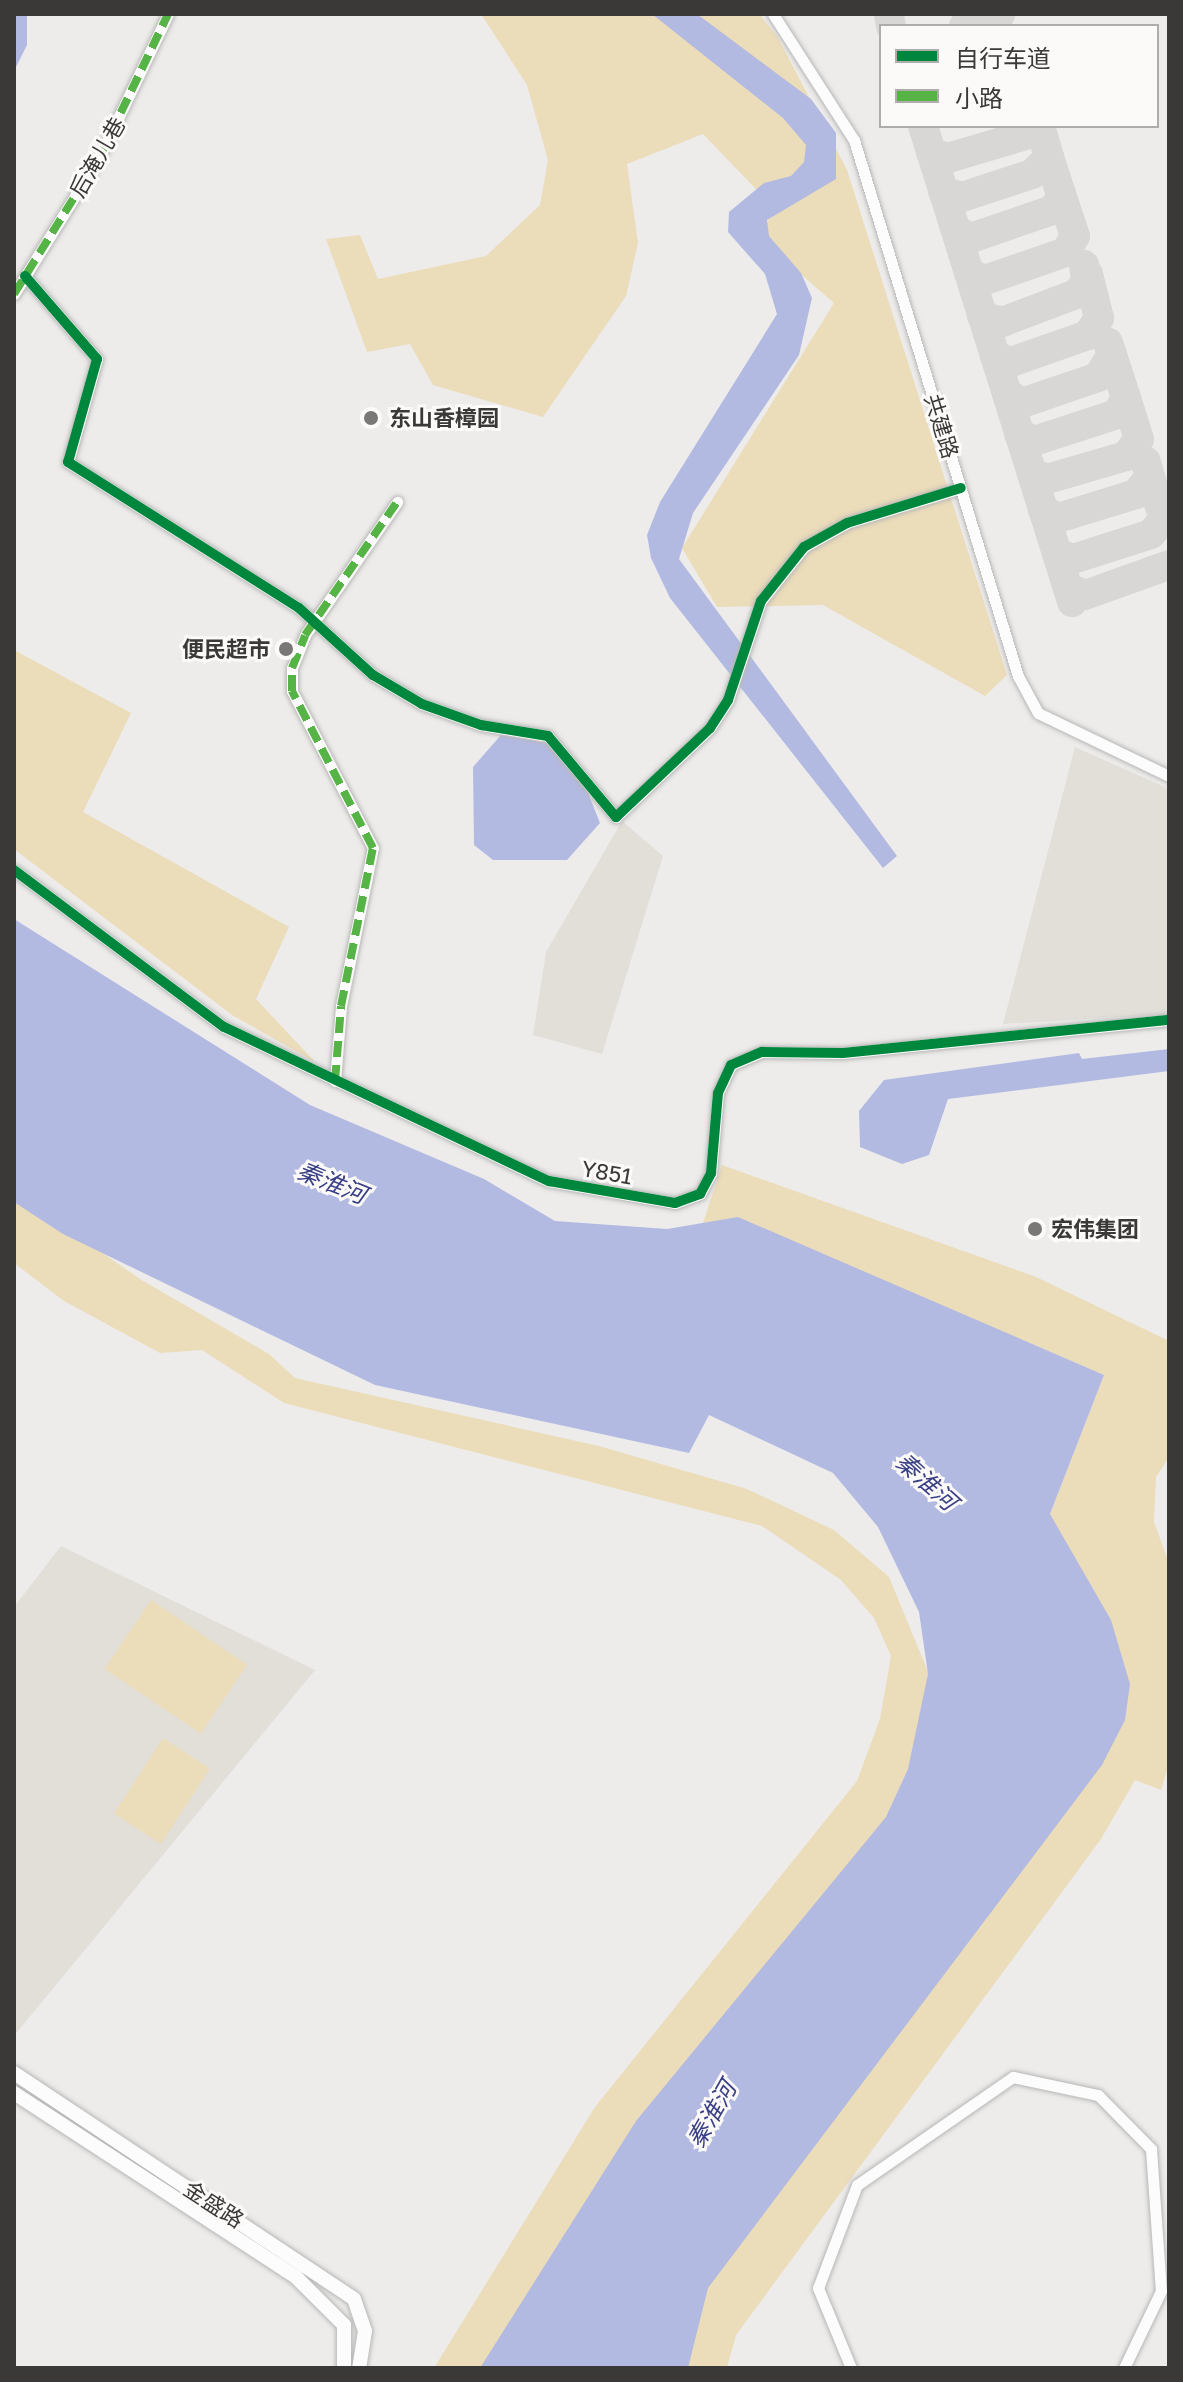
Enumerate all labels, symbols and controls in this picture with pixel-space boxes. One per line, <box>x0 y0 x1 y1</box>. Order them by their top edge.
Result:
legend <box>879 24 1159 128</box>
text: 自行车道 <box>955 43 1051 72</box>
text: 小路 <box>955 83 1003 112</box>
street label: 后淹儿巷 <box>64 112 130 202</box>
street label: 共建路 <box>920 391 964 461</box>
place label: 东山香樟园 <box>389 405 499 431</box>
marker: 东山香樟园 <box>360 407 382 429</box>
place label: 便民超市 <box>182 636 270 662</box>
marker: 便民超市 <box>277 640 295 658</box>
water label: 秦淮河 <box>293 1155 371 1209</box>
street label: Y851 <box>580 1155 634 1189</box>
place label: 宏伟集团 <box>1051 1216 1139 1242</box>
marker: 宏伟集团 <box>1026 1220 1044 1238</box>
water label: 秦淮河 <box>891 1446 963 1516</box>
water label: 秦淮河 <box>681 2076 741 2152</box>
street label: 金盛路 <box>179 2175 249 2233</box>

